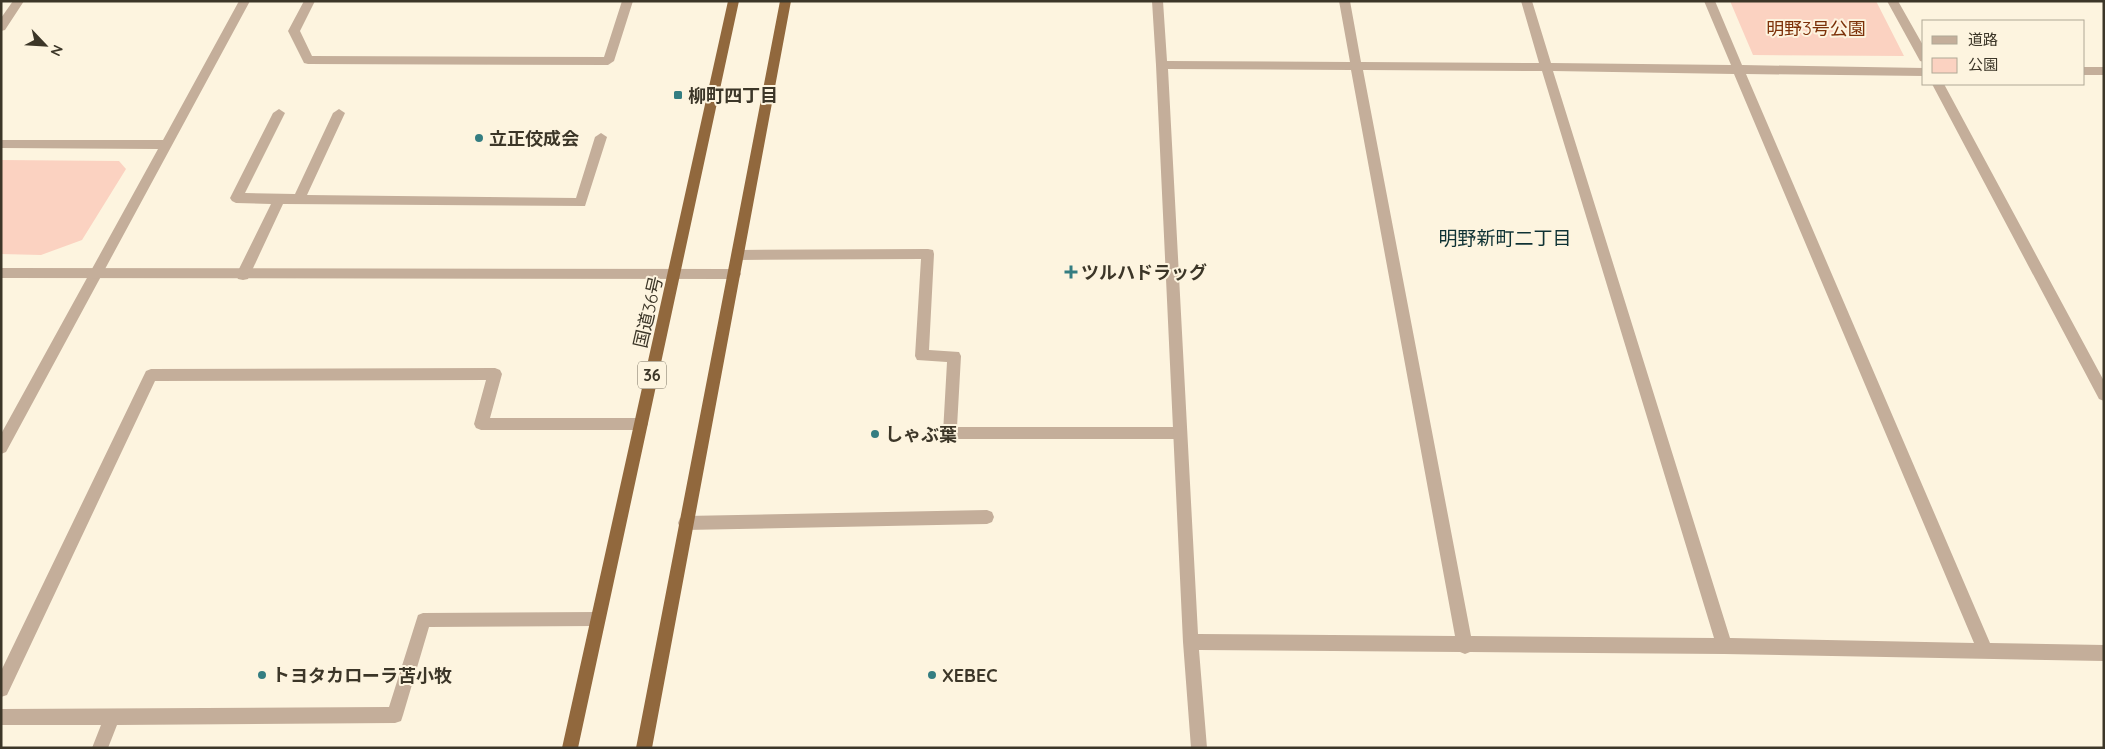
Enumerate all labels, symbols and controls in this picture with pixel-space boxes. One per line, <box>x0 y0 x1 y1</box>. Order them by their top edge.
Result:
park label: 明野3号公園 <box>1766 17 1866 40</box>
north arrow <box>20 20 70 70</box>
legend <box>1922 20 2085 85</box>
text: 道路 <box>1968 30 1998 49</box>
text: N <box>46 42 67 59</box>
text: 公園 <box>1968 55 1998 74</box>
place label: 柳町四丁目 <box>688 84 778 107</box>
marker: 柳町四丁目 <box>672 89 684 101</box>
place label: 立正佼成会 <box>489 127 579 150</box>
marker: 立正佼成会 <box>473 132 485 144</box>
district label: 明野新町二丁目 <box>1438 226 1572 250</box>
place label: ツルハドラッグ <box>1081 261 1207 284</box>
marker: ツルハドラッグ <box>1065 266 1077 278</box>
street label: 国道36号 <box>629 274 667 350</box>
road number: 36 <box>638 362 666 388</box>
place label: しゃぶ葉 <box>885 423 957 446</box>
marker: しゃぶ葉 <box>869 428 881 440</box>
place label: トヨタカローラ苫小牧 <box>272 664 452 687</box>
place label: XEBEC <box>942 664 997 687</box>
marker: トヨタカローラ苫小牧 <box>256 669 268 681</box>
marker: XEBEC <box>926 669 938 681</box>

